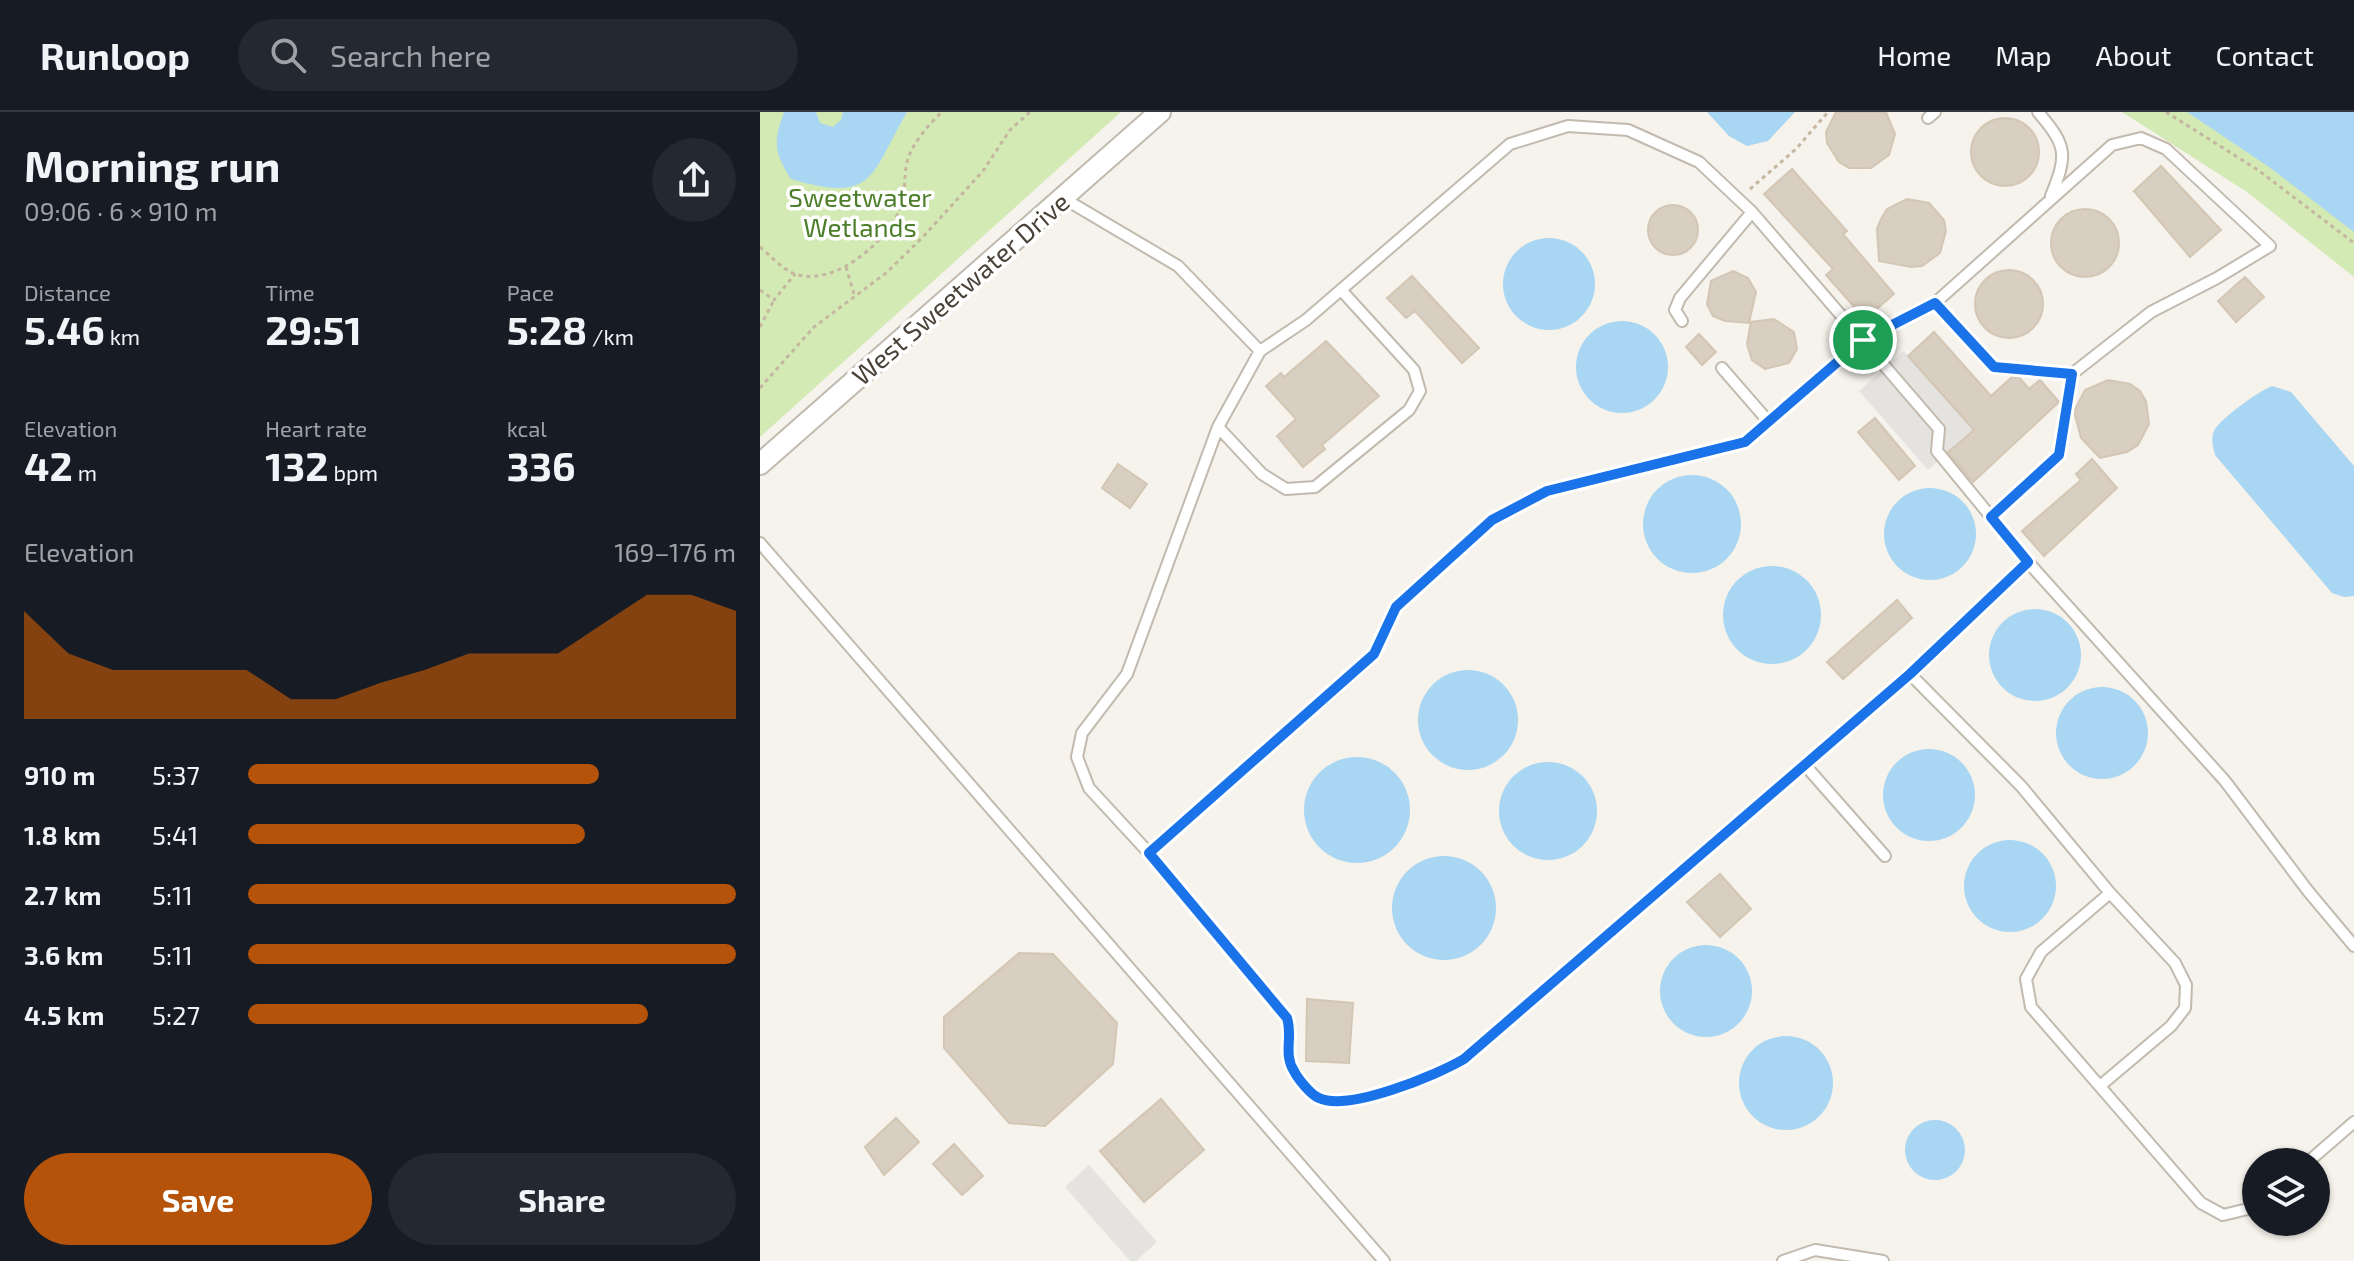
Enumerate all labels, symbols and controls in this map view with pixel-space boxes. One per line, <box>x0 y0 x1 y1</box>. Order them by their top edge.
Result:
search box <box>238 19 798 91</box>
text: Runloop <box>40 32 190 78</box>
icon: search <box>266 33 310 77</box>
text: Search here <box>330 37 491 73</box>
text: Home <box>1877 38 1951 72</box>
text: Map <box>1995 38 2052 72</box>
text: About <box>2096 38 2171 72</box>
text: Contact <box>2215 38 2314 72</box>
text: Morning run <box>24 138 280 191</box>
button: share <box>652 138 736 222</box>
park label: Sweetwater Wetlands <box>788 181 932 242</box>
street label: West Sweetwater Drive <box>845 185 1075 391</box>
text: 09:06 · 6 × 910 m <box>24 195 218 226</box>
text: Distance <box>24 279 111 305</box>
text: Time <box>265 279 315 305</box>
text: Pace <box>507 279 554 305</box>
text: 5.46 <box>24 305 105 353</box>
text: 29:51 <box>265 305 362 353</box>
text: 5:28 <box>507 305 587 353</box>
pin <box>1829 306 1897 374</box>
icon: arrive <box>1841 318 1885 362</box>
text: km <box>105 323 140 349</box>
text: /km <box>587 323 634 349</box>
text: Elevation <box>24 415 117 441</box>
text: Heart rate <box>265 415 367 441</box>
text: kcal <box>507 415 547 441</box>
text: 42 <box>24 441 73 489</box>
text: 132 <box>265 441 329 489</box>
text: 336 <box>507 441 576 489</box>
text: m <box>73 459 97 485</box>
text: bpm <box>329 459 378 485</box>
text: Elevation <box>24 536 134 567</box>
text: 169–176 m <box>614 536 736 567</box>
text: 910 m <box>24 759 96 790</box>
text: 5:37 <box>152 759 200 790</box>
text: 1.8 km <box>24 819 101 850</box>
text: 5:41 <box>152 819 198 850</box>
text: 2.7 km <box>24 879 101 910</box>
text: 5:11 <box>152 879 193 910</box>
text: 3.6 km <box>24 939 103 970</box>
text: 5:11 <box>152 939 193 970</box>
text: 4.5 km <box>24 999 104 1030</box>
text: 5:27 <box>152 999 200 1030</box>
map controls <box>2242 1148 2330 1236</box>
button: layers <box>2242 1148 2330 1236</box>
button: Save <box>24 1153 372 1245</box>
button: Share <box>388 1153 736 1245</box>

